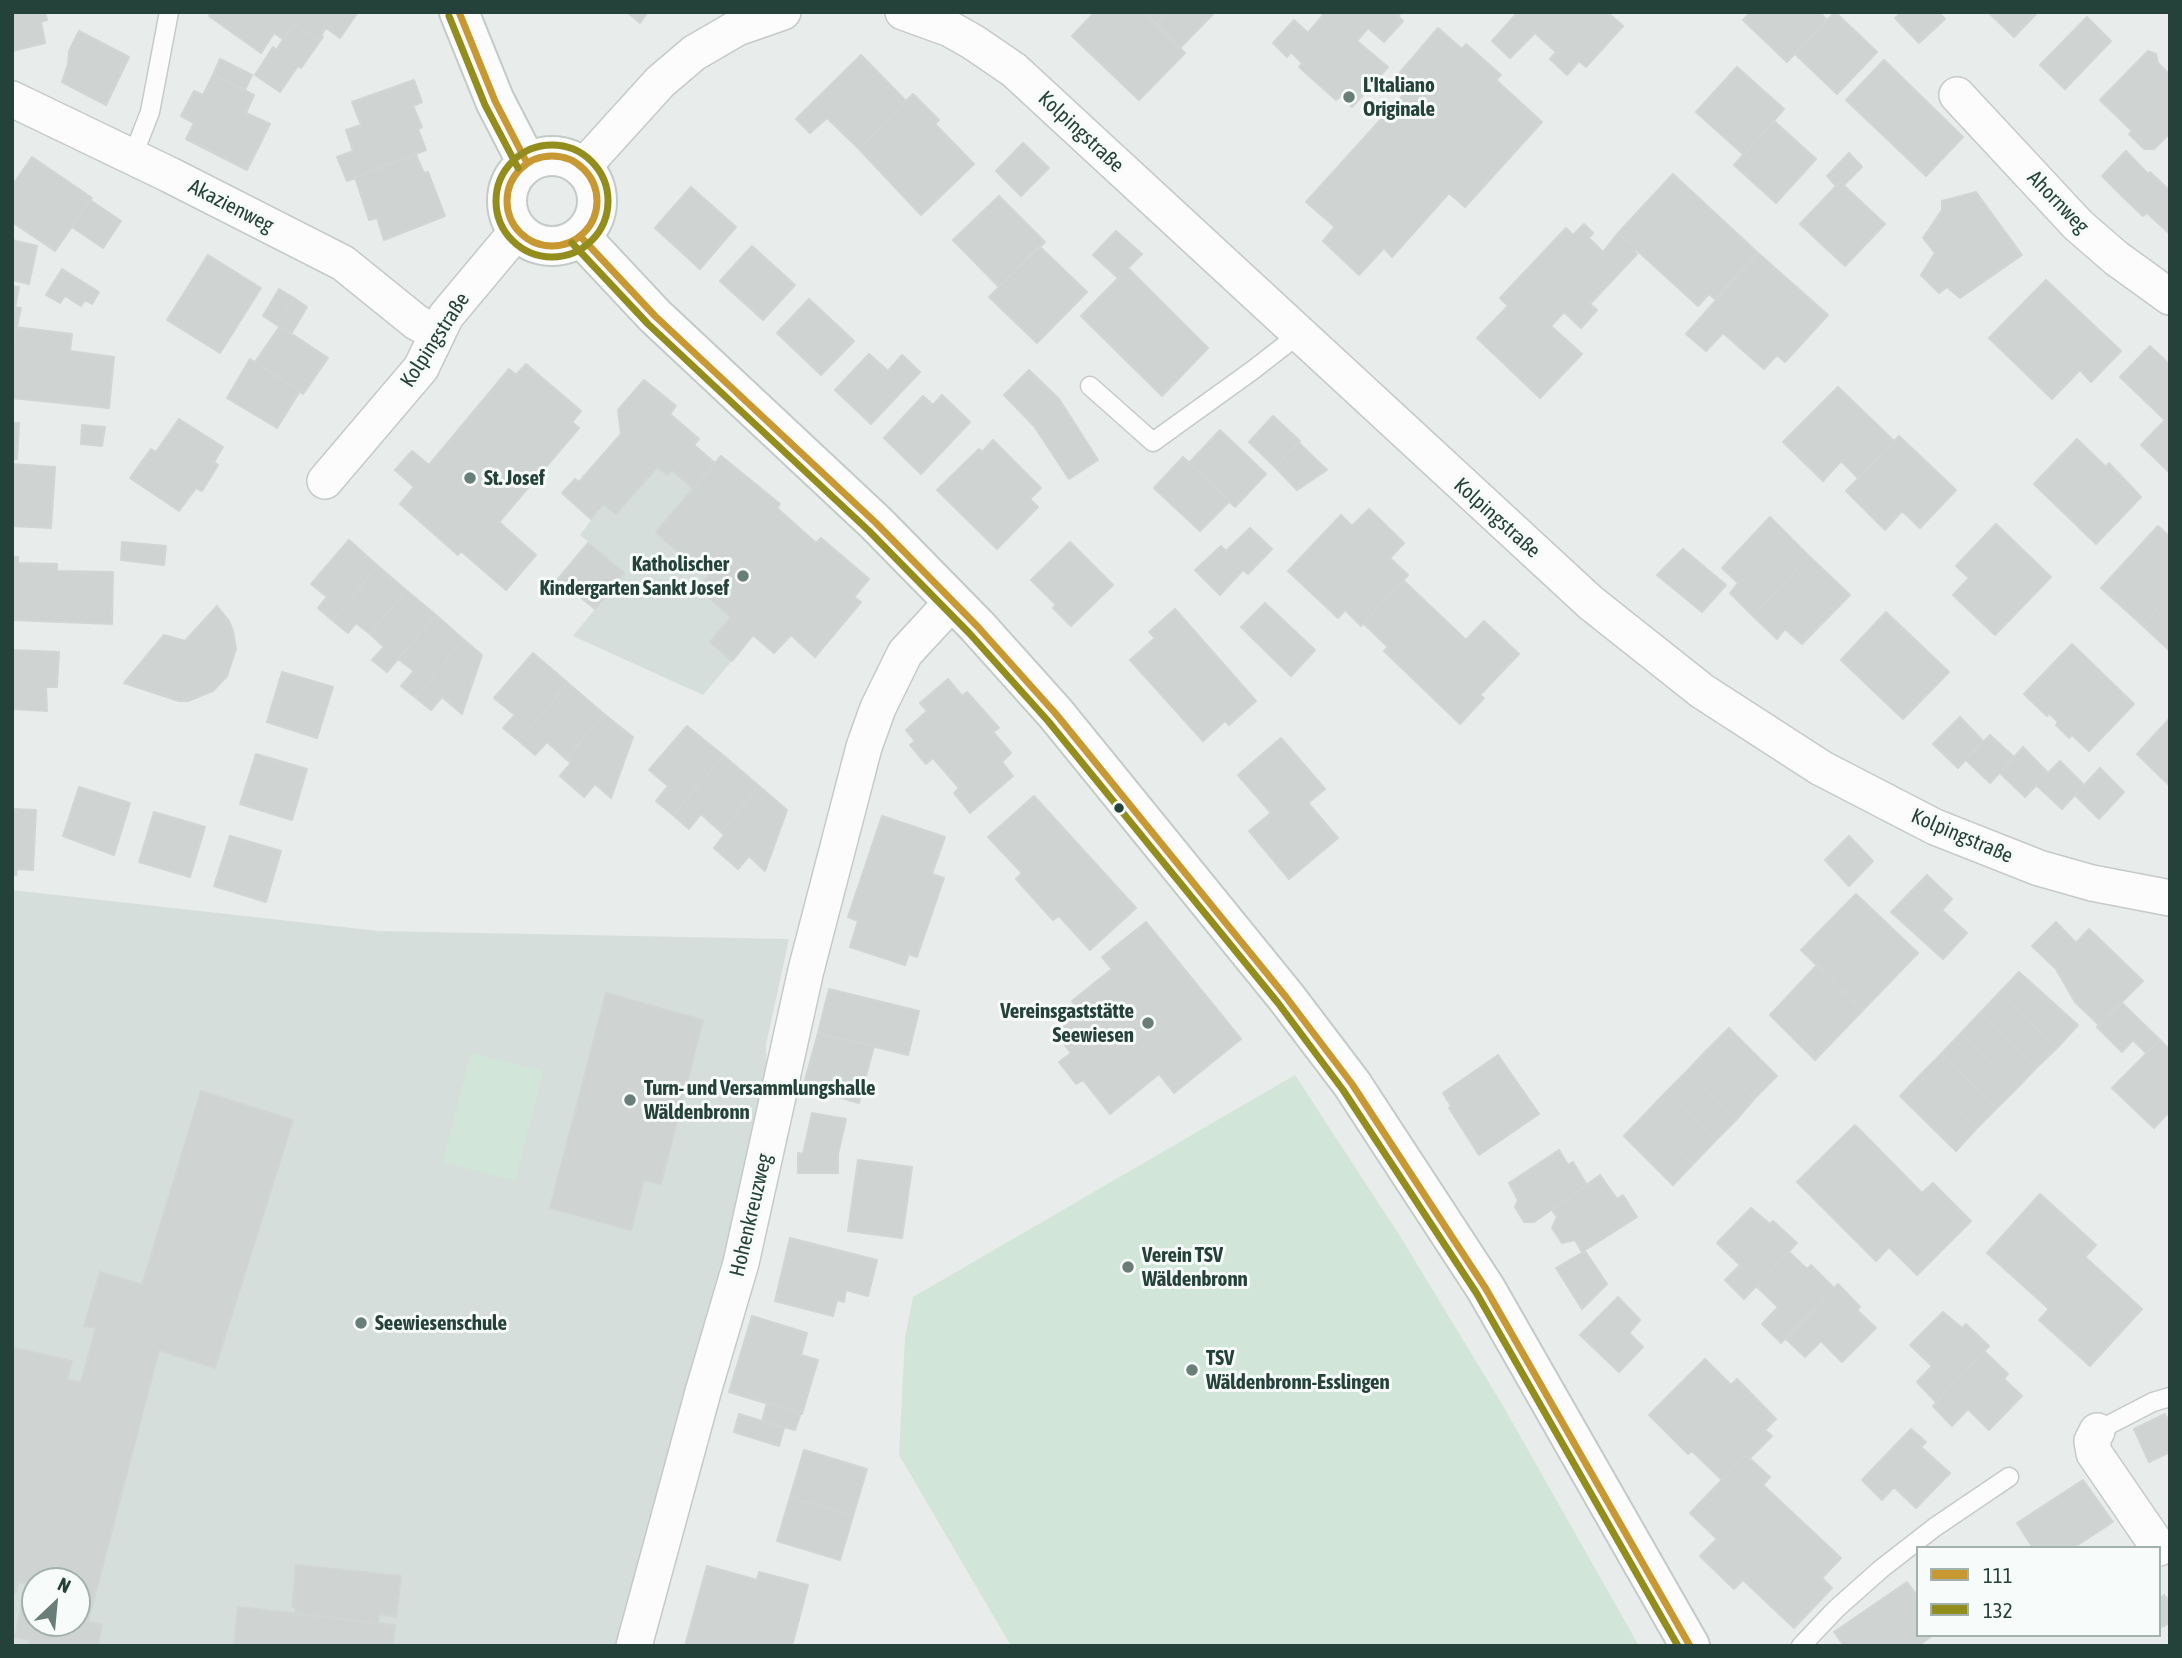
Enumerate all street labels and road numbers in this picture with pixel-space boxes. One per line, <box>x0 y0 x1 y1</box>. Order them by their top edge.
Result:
street label: Kolpingstraße <box>1033 86 1129 178</box>
street label: Ahornweg <box>2022 165 2094 239</box>
street label: Akazienweg <box>184 174 278 238</box>
street label: Kolpingstraße <box>395 288 475 392</box>
street label: Kolpingstraße <box>1449 473 1545 563</box>
street label: Kolpingstraße <box>1908 803 2016 869</box>
street label: Hohenkreuzweg <box>725 1151 777 1279</box>

